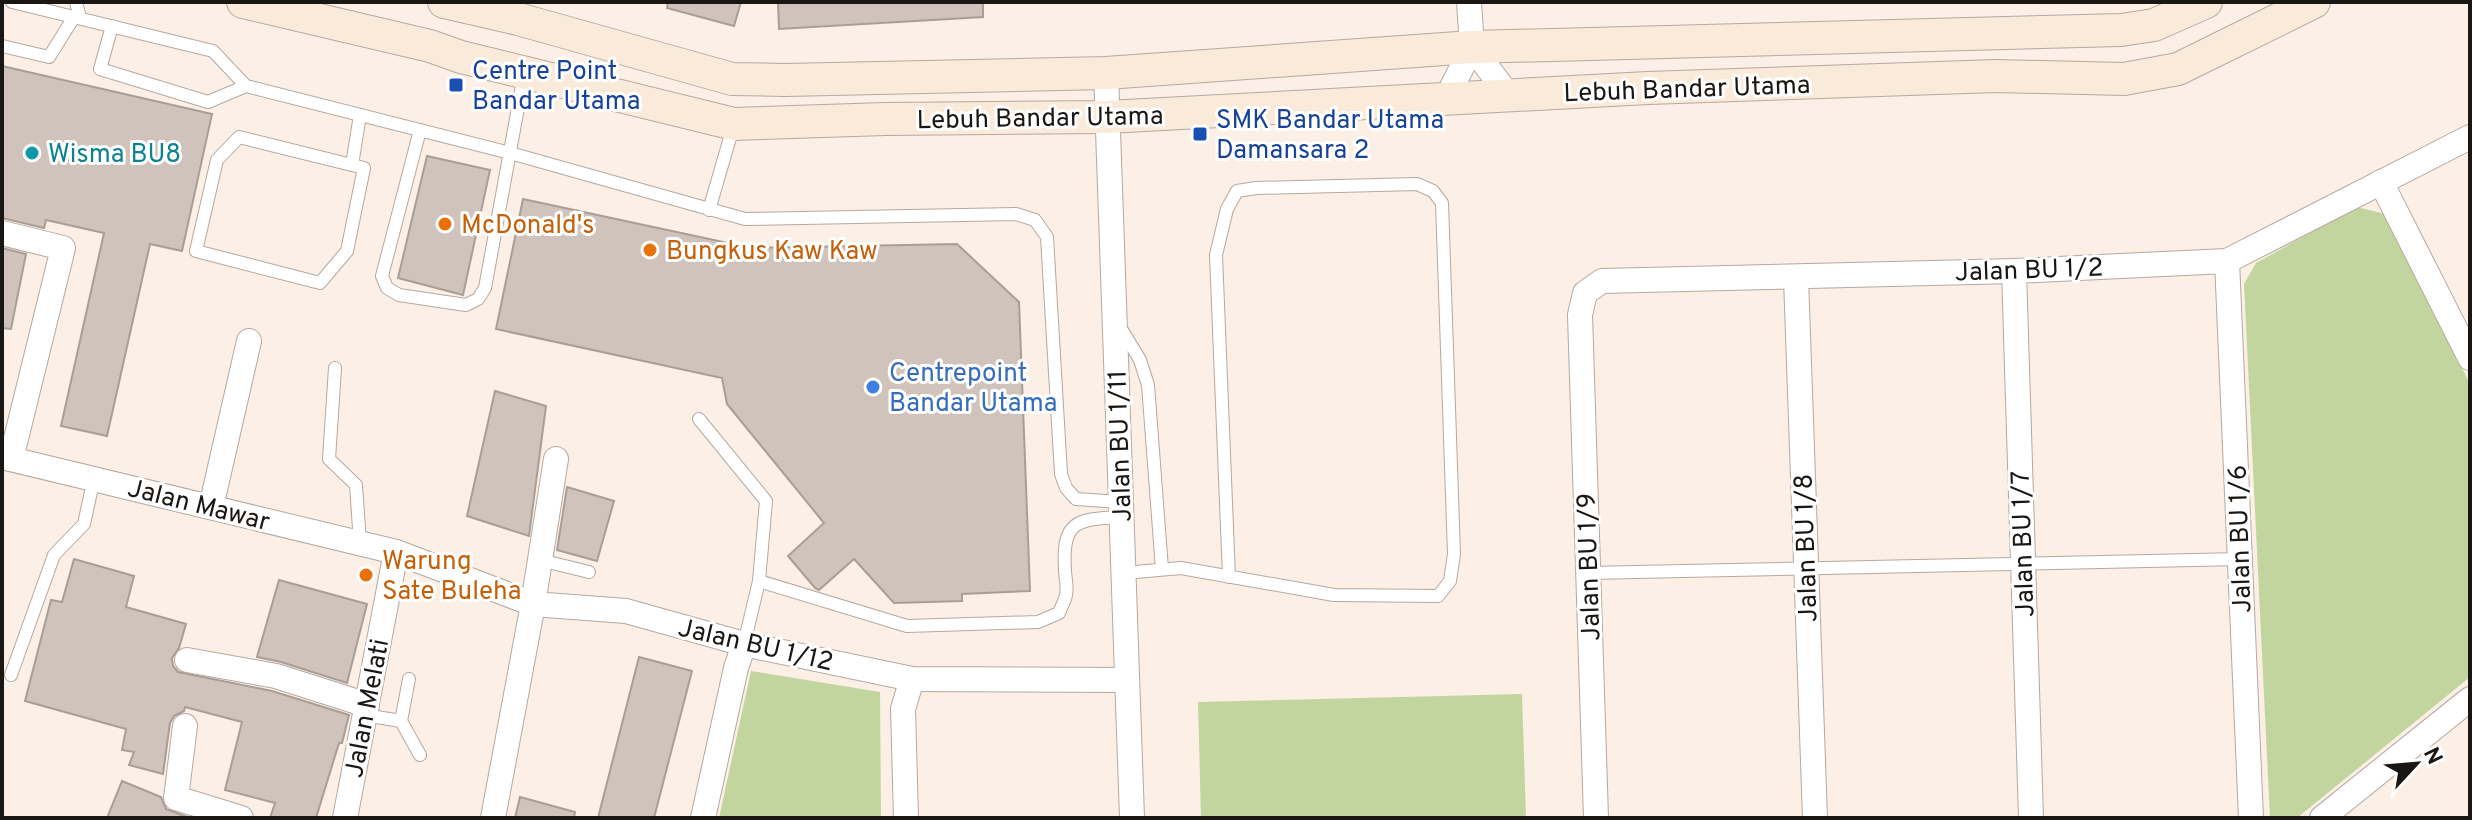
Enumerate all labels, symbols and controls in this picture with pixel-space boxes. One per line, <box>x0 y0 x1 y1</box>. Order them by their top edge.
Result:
place label: Centre Point Bandar Utama <box>472 56 641 119</box>
street label: Lebuh Bandar Utama <box>1563 70 1811 111</box>
marker: Centre Point Bandar Utama <box>447 76 465 94</box>
street label: Lebuh Bandar Utama <box>916 101 1164 138</box>
place label: SMK Bandar Utama Damansara 2 <box>1216 105 1444 168</box>
marker: SMK Bandar Utama Damansara 2 <box>1191 125 1209 143</box>
place label: Wisma BU8 <box>48 139 181 172</box>
marker: Wisma BU8 <box>23 144 41 162</box>
place label: McDonald's <box>461 210 594 243</box>
marker: McDonald's <box>436 215 454 233</box>
place label: Bungkus Kaw Kaw <box>666 236 878 269</box>
marker: Bungkus Kaw Kaw <box>641 241 659 259</box>
street label: Jalan BU 1/2 <box>1954 252 2104 291</box>
place label: Centrepoint Bandar Utama <box>889 358 1058 421</box>
street label: Jalan BU 1/11 <box>1102 369 1141 523</box>
marker: Centrepoint Bandar Utama <box>864 378 882 396</box>
street label: Jalan BU 1/6 <box>2222 464 2261 614</box>
street label: Jalan BU 1/7 <box>2005 470 2044 618</box>
street label: Jalan Mawar <box>124 473 273 540</box>
street label: Jalan BU 1/8 <box>1788 473 1827 623</box>
street label: Jalan BU 1/9 <box>1571 492 1610 642</box>
place label: Warung Sate Buleha <box>382 546 521 609</box>
marker: Warung Sate Buleha <box>357 566 375 584</box>
street label: Jalan BU 1/12 <box>675 613 836 680</box>
street label: Jalan Melati <box>339 636 398 781</box>
north arrow <box>2376 724 2456 804</box>
text: N <box>2416 743 2447 769</box>

